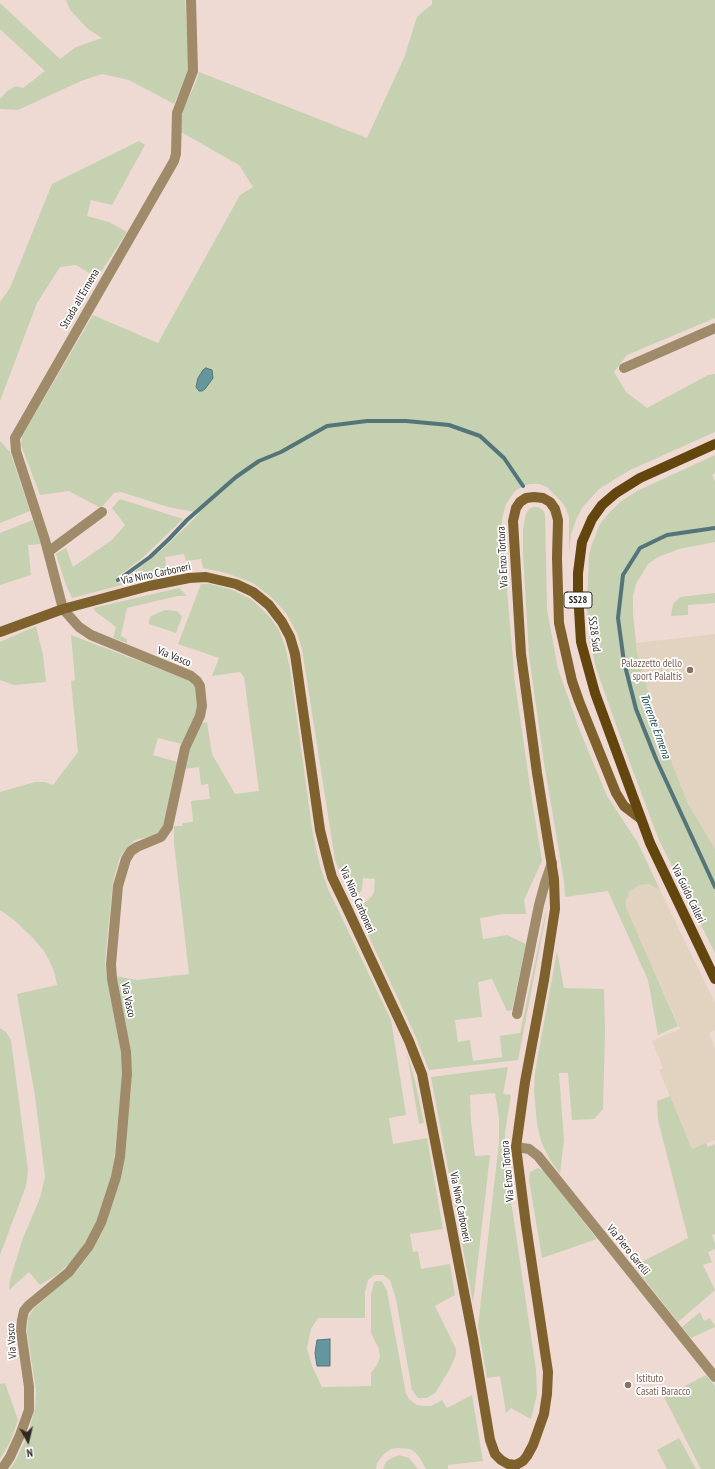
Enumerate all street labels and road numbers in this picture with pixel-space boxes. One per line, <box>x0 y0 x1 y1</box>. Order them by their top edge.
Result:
street label: Strada all'Ermena <box>58 267 102 331</box>
street label: Via Enzo Tortora <box>495 526 511 588</box>
street label: Via Nino Carboneri <box>120 560 192 588</box>
road number: SS28 <box>564 592 592 608</box>
street label: SS28 Sud <box>585 615 603 653</box>
street label: Via Vasco <box>155 644 193 670</box>
street label: Via Guido Calleri <box>668 863 708 925</box>
street label: Via Nino Carboneri <box>337 865 377 935</box>
street label: Via Vasco <box>118 981 138 1019</box>
street label: Via Enzo Tortora <box>499 1140 517 1202</box>
street label: Via Nino Carboneri <box>447 1171 473 1243</box>
street label: Via Piero Garelli <box>604 1222 652 1278</box>
street label: Via Vasco <box>4 1323 20 1359</box>

